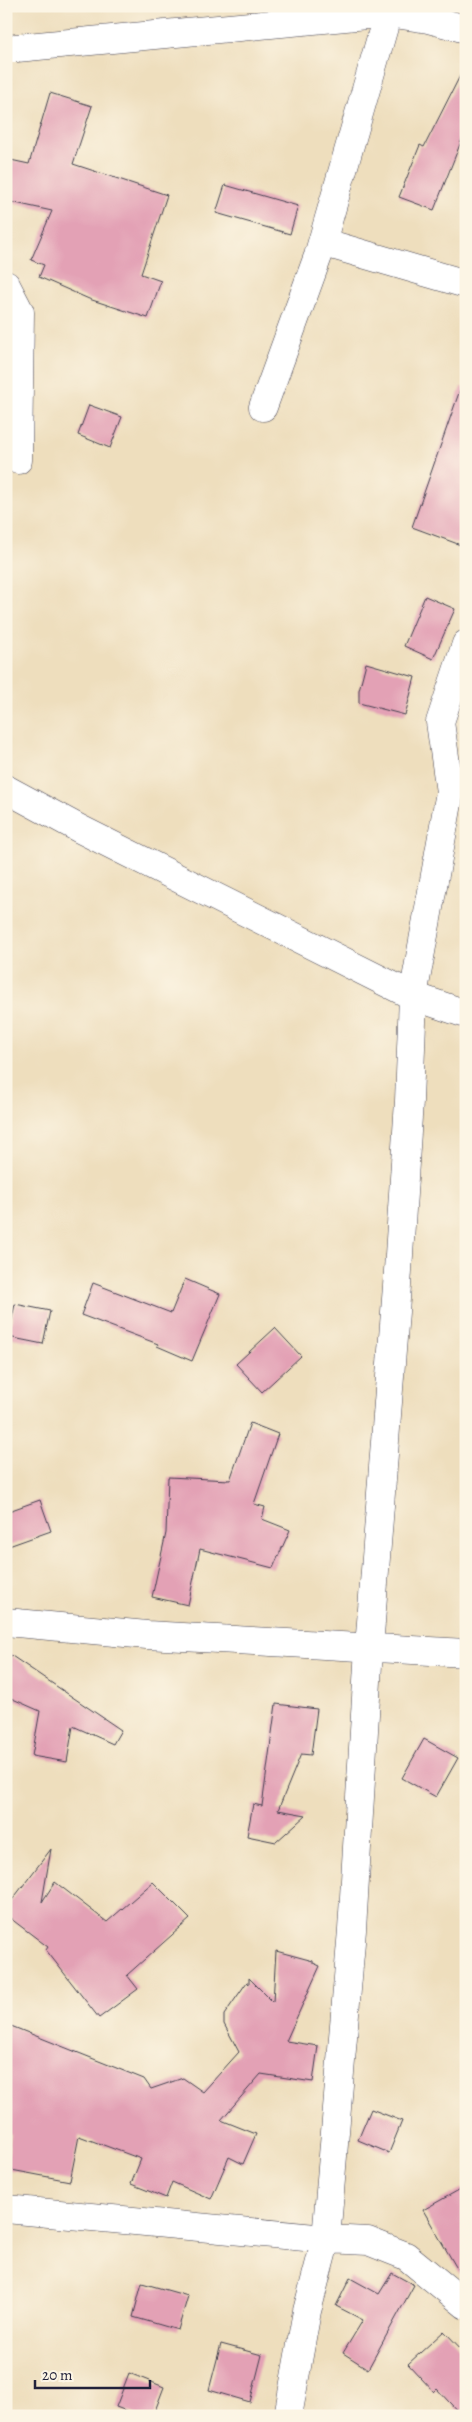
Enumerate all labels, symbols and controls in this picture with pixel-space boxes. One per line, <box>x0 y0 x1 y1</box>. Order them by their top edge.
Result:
scale bar <box>35 2357 150 2389</box>
text: 20 m <box>42 2365 73 2385</box>

